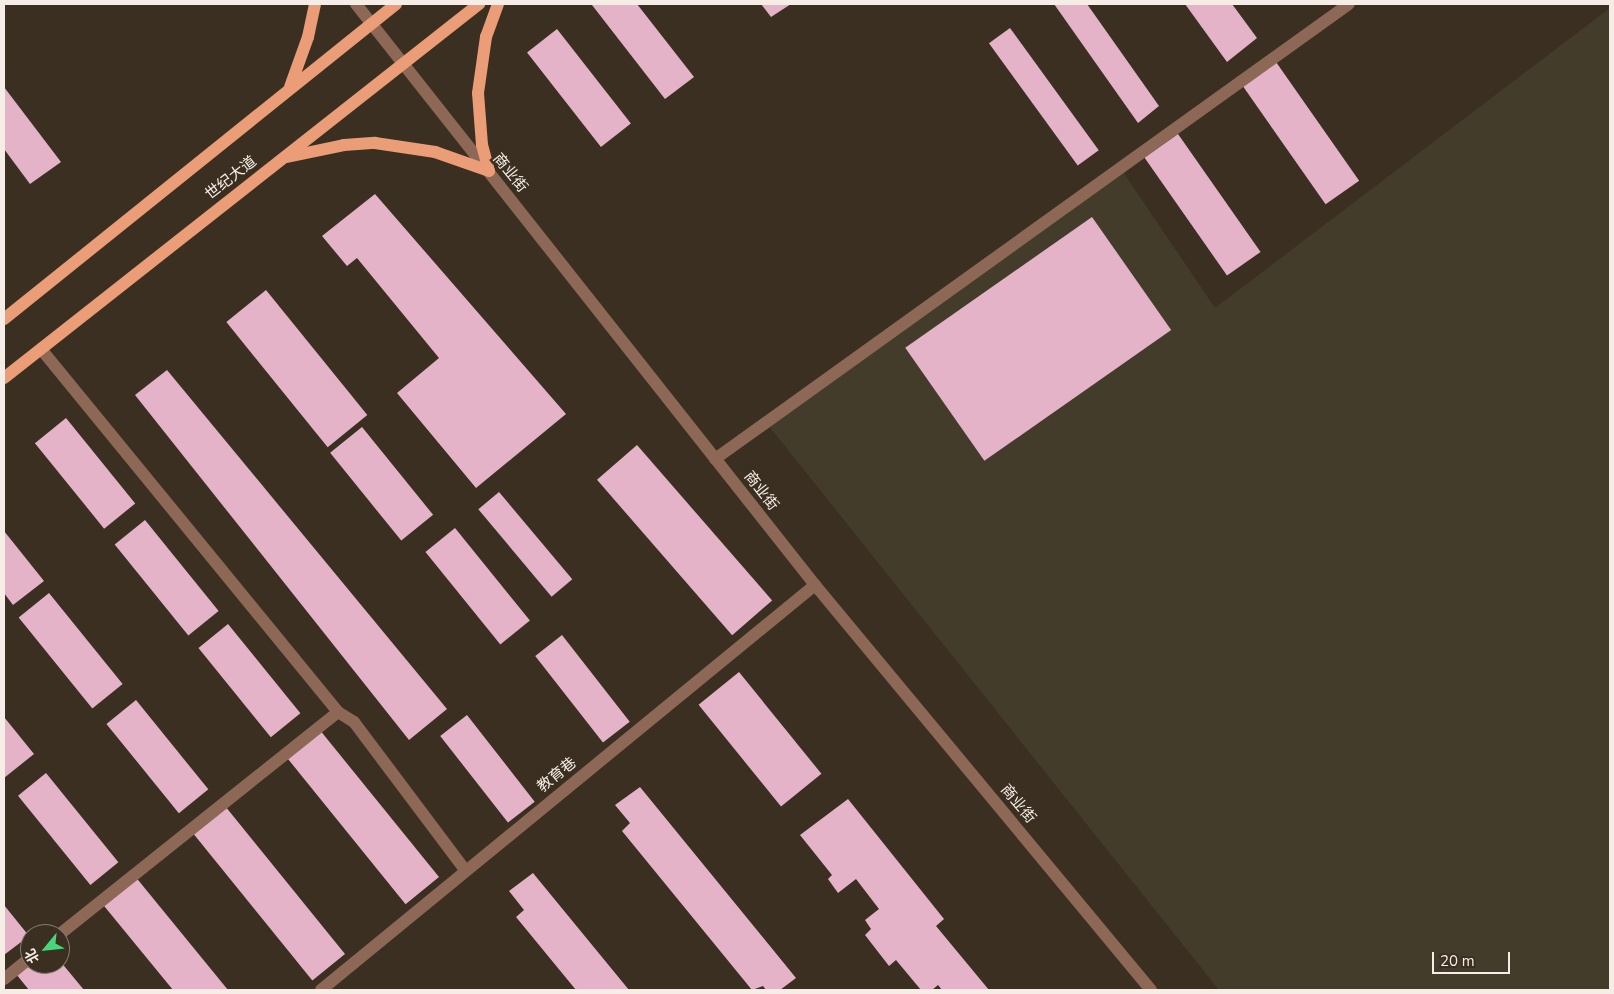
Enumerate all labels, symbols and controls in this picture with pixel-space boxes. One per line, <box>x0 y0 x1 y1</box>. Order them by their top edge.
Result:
street label: 商业街 <box>489 150 531 196</box>
street label: 世纪大道 <box>202 152 260 204</box>
street label: 商业街 <box>740 468 782 514</box>
street label: 教育巷 <box>534 754 580 796</box>
street label: 商业街 <box>997 781 1039 827</box>
north arrow <box>20 924 70 974</box>
scale bar <box>1434 942 1512 974</box>
text: 北 <box>21 945 44 966</box>
text: 20 m <box>1440 951 1475 971</box>

